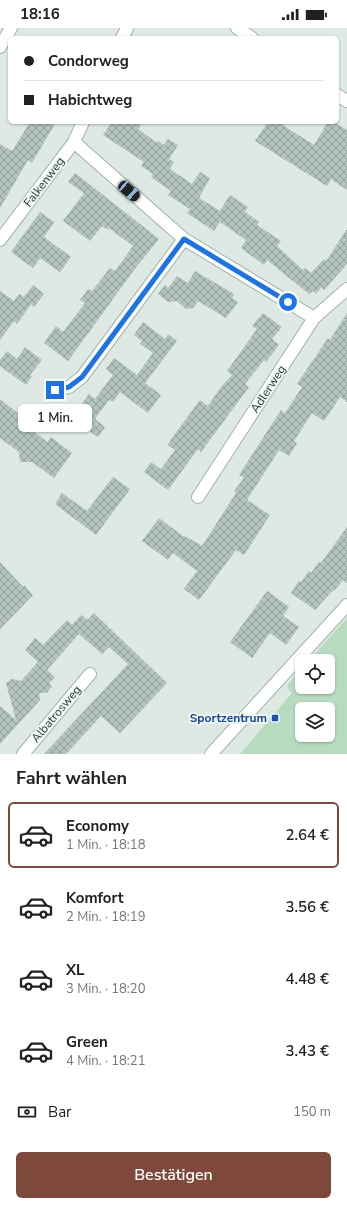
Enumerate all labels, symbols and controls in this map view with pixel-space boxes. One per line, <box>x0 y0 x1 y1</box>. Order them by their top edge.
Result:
text: 18:16 <box>20 4 60 24</box>
text: Condorweg <box>48 51 129 71</box>
text: Habichtweg <box>48 90 132 110</box>
street label: Falkenweg <box>20 154 68 210</box>
car <box>116 179 142 203</box>
route start <box>279 293 297 311</box>
street label: Adlerweg <box>247 362 289 416</box>
route end <box>46 381 64 399</box>
callout: 1 Min. <box>18 404 92 432</box>
text: 1 Min. <box>37 409 73 427</box>
map controls <box>295 654 335 742</box>
button: locate <box>295 654 335 694</box>
street label: Albatrosweg <box>27 682 85 746</box>
button: layers <box>295 702 335 742</box>
place label: Sportzentrum <box>190 710 267 726</box>
marker: Sportzentrum <box>270 713 280 723</box>
text: Fahrt wählen <box>16 766 127 790</box>
text: Economy <box>66 816 129 836</box>
icon: car <box>18 817 54 853</box>
text: 2.64 € <box>285 825 329 845</box>
text: 1 Min. · 18:18 <box>66 836 145 854</box>
text: Komfort <box>66 888 124 908</box>
icon: car <box>18 889 54 925</box>
text: 3.56 € <box>285 897 329 917</box>
text: 2 Min. · 18:19 <box>66 908 145 926</box>
text: XL <box>66 960 85 980</box>
icon: car <box>18 961 54 997</box>
text: 4.48 € <box>285 969 329 989</box>
text: 3 Min. · 18:20 <box>66 980 145 998</box>
text: Green <box>66 1032 108 1052</box>
icon: car <box>18 1033 54 1069</box>
text: 3.43 € <box>285 1041 329 1061</box>
text: 4 Min. · 18:21 <box>66 1052 145 1070</box>
icon: cash <box>16 1101 38 1123</box>
text: Bar <box>48 1102 71 1122</box>
text: 150 m <box>293 1103 331 1121</box>
button: Bestätigen <box>16 1152 331 1198</box>

